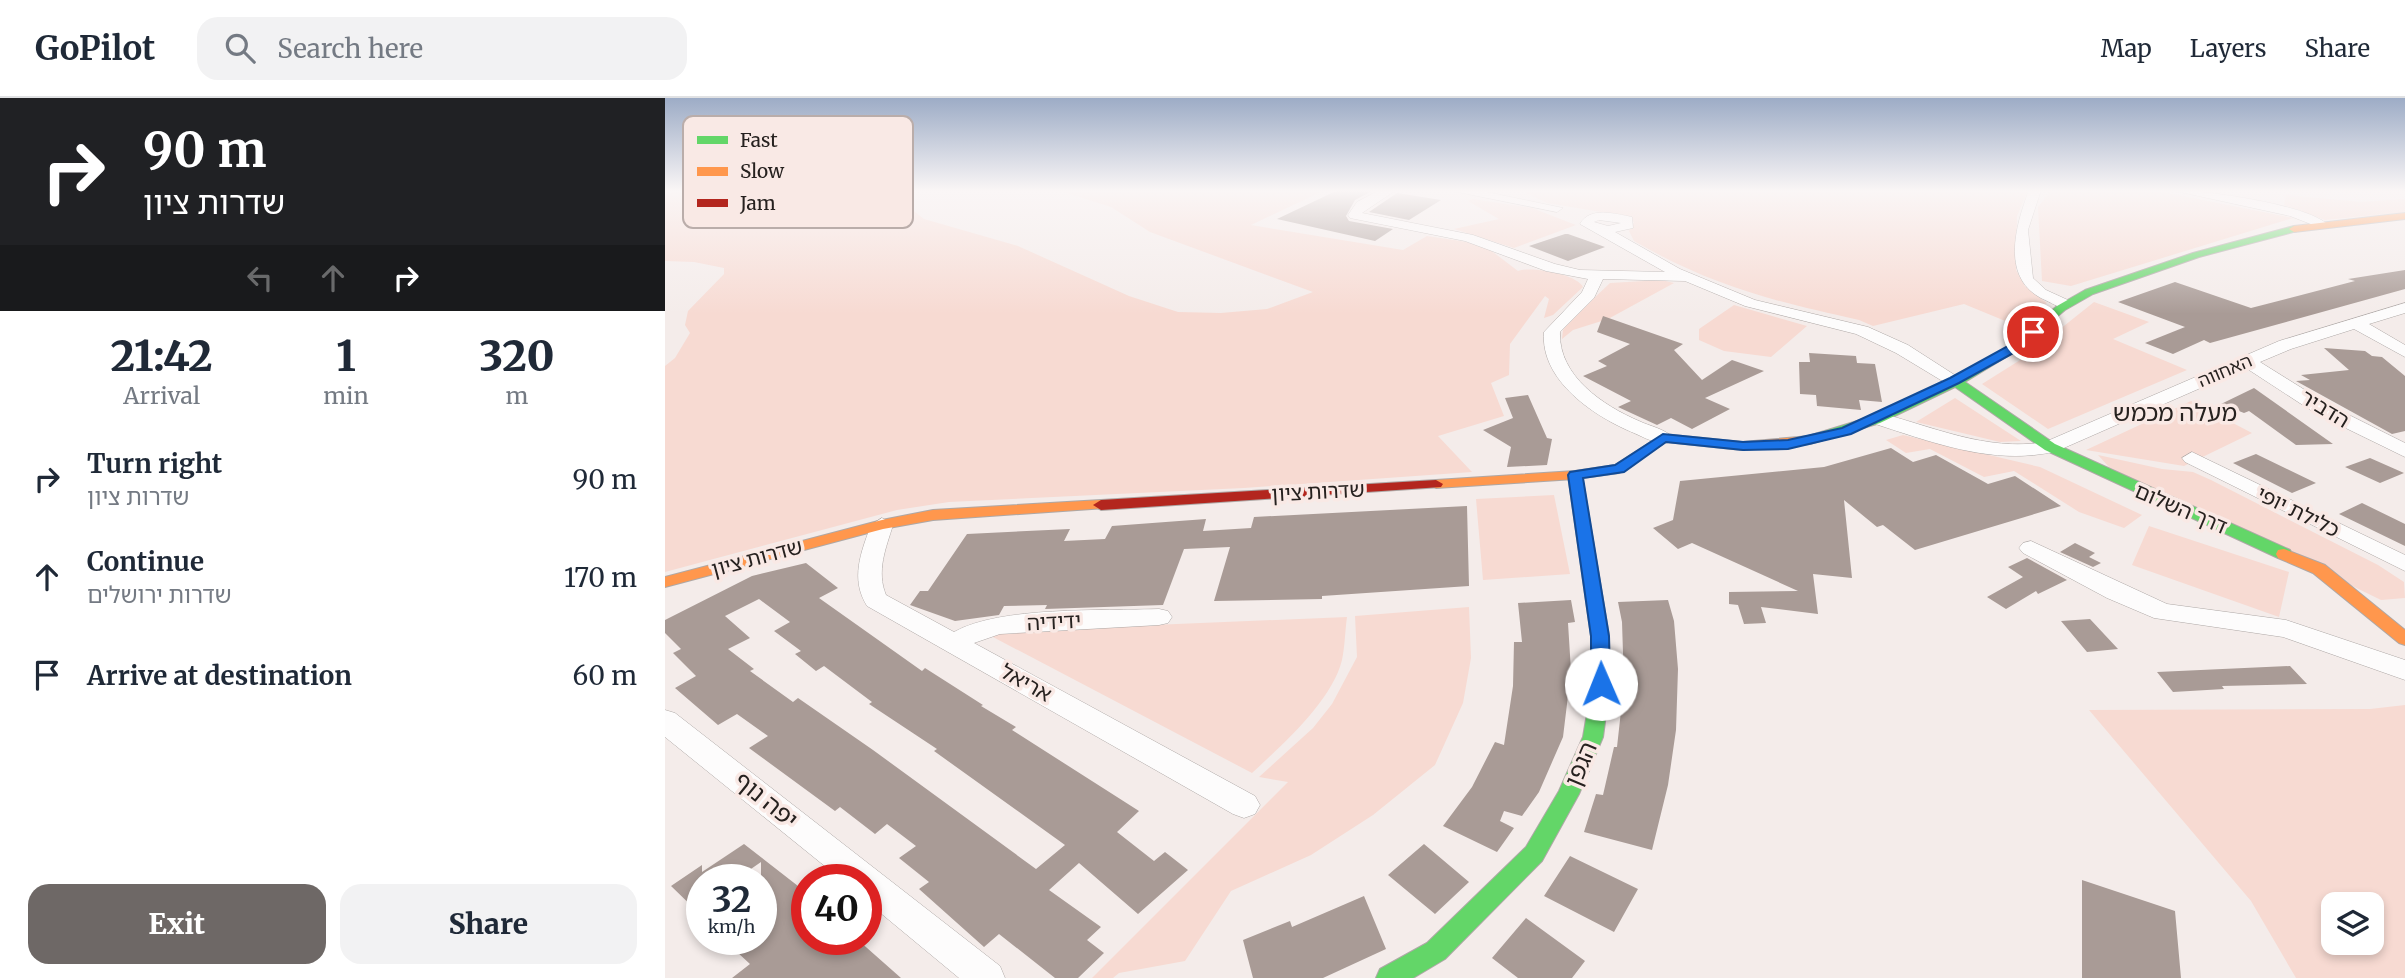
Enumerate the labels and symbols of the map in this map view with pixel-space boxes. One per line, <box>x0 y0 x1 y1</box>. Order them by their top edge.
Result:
legend <box>683 116 913 228</box>
text: Fast <box>740 128 778 152</box>
text: Slow <box>740 159 785 183</box>
text: Jam <box>739 191 776 215</box>
pin <box>2003 302 2063 362</box>
street label: האחווה <box>2194 349 2255 392</box>
street label: הדביר <box>2296 383 2355 434</box>
district label: מעלה מכמש <box>2113 397 2237 428</box>
street label: שדרות ציון <box>1271 476 1365 507</box>
street label: דרך השלום <box>2131 477 2231 540</box>
street label: כלילת יופי <box>2252 480 2344 543</box>
street label: שדרות ציון <box>708 532 805 583</box>
street label: ידידיה <box>1026 607 1082 636</box>
position arrow <box>1564 647 1638 721</box>
street label: אריאל <box>996 658 1057 708</box>
street label: הגפן <box>1557 737 1604 791</box>
street label: יפה נוף <box>728 765 804 835</box>
speed limit sign: 40 <box>791 864 882 955</box>

